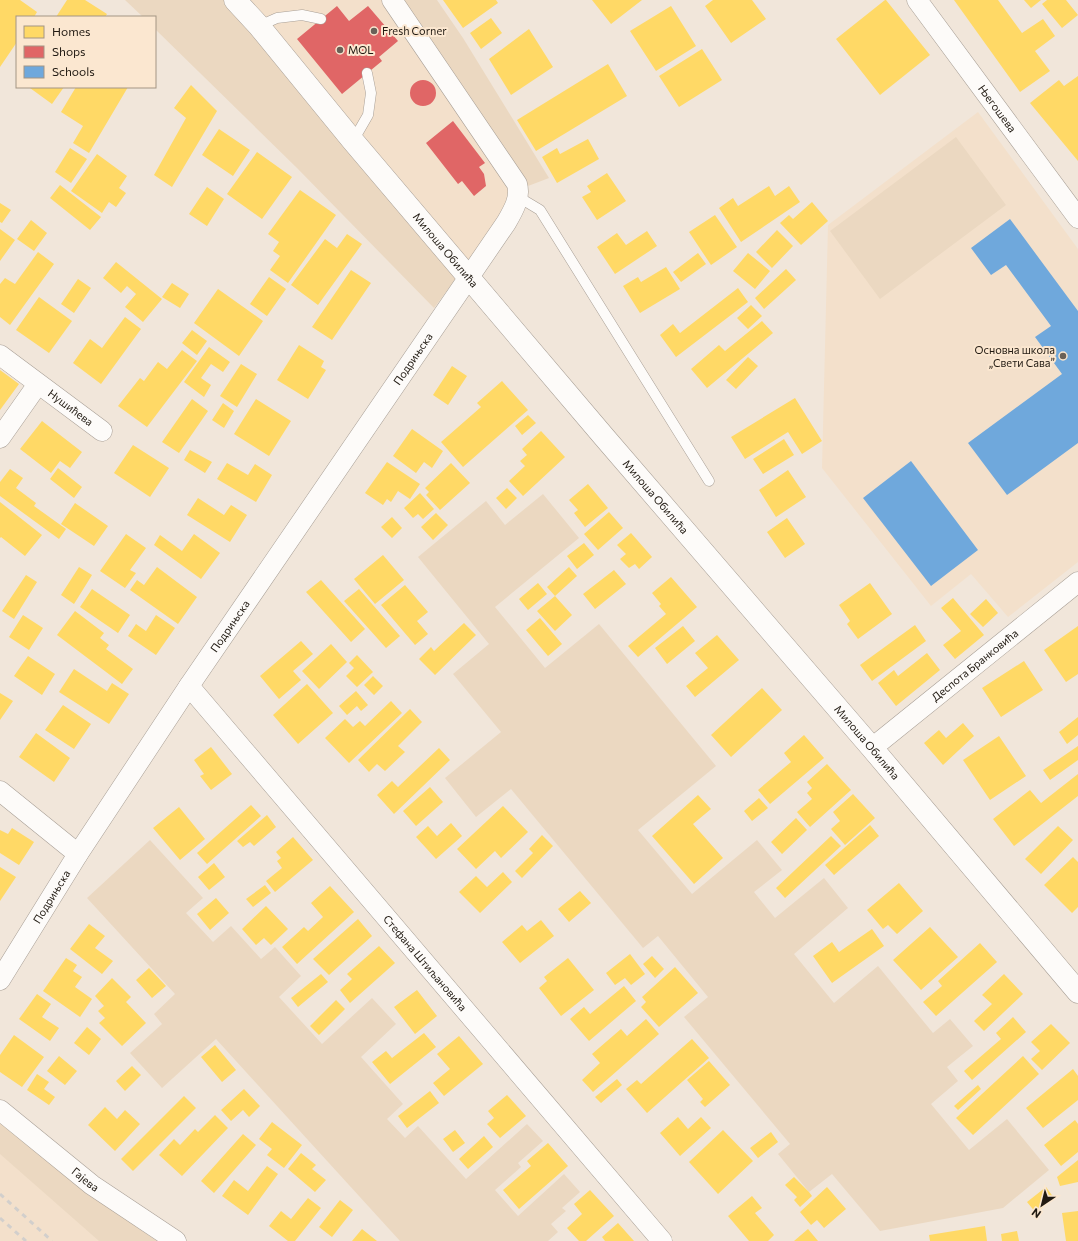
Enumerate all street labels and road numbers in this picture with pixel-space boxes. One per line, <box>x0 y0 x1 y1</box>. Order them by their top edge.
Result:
street label: Његошева <box>976 82 1019 135</box>
street label: Милоша Обилића <box>411 210 481 290</box>
street label: Подрињска <box>390 330 435 387</box>
street label: Нушићева <box>46 386 96 428</box>
street label: Милоша Обилића <box>621 457 691 536</box>
street label: Подрињска <box>207 597 252 654</box>
street label: Деспота Бранковића <box>929 626 1020 704</box>
street label: Милоша Обилића <box>832 702 903 782</box>
street label: Подрињска <box>30 867 73 925</box>
street label: Стефана Штиљановића <box>381 912 470 1013</box>
street label: Гајева <box>69 1164 102 1194</box>

